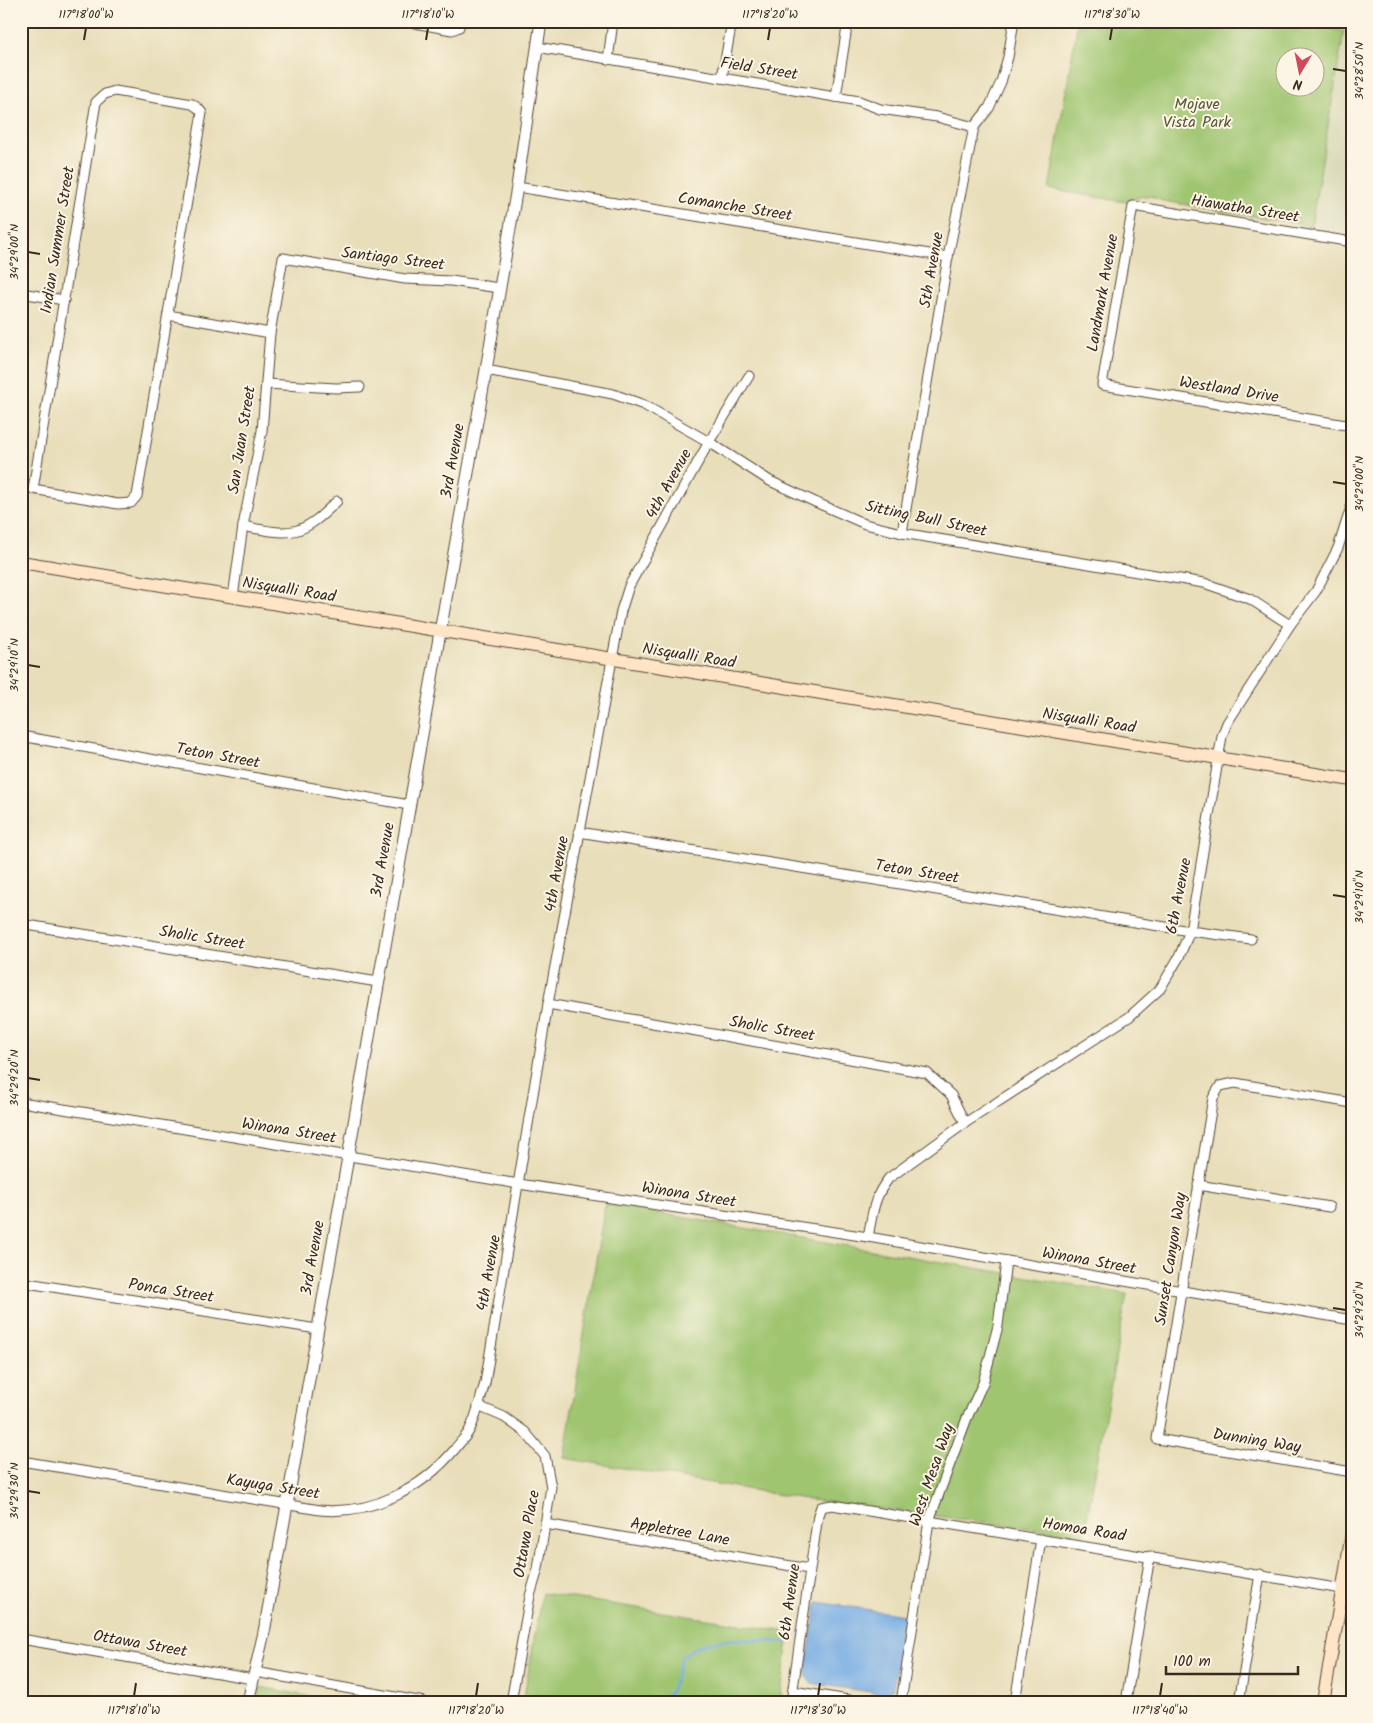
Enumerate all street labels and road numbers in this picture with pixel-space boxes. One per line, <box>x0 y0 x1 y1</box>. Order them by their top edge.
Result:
street label: Field Street <box>718 51 800 88</box>
street label: Indian Summer Street <box>34 164 82 315</box>
street label: Comanche Street <box>676 186 795 229</box>
street label: Hiawatha Street <box>1189 188 1302 230</box>
street label: 5th Avenue <box>913 230 951 310</box>
street label: Landmark Avenue <box>1080 232 1126 354</box>
street label: Santiago Street <box>340 240 447 278</box>
street label: Westland Drive <box>1177 370 1281 410</box>
street label: San Juan Street <box>221 383 263 496</box>
street label: 3rd Avenue <box>434 421 472 501</box>
street label: 4th Avenue <box>639 444 699 524</box>
street label: Sitting Bull Street <box>863 494 990 544</box>
street label: Nisqualli Road <box>240 570 339 610</box>
street label: Nisqualli Road <box>640 636 739 676</box>
street label: Nisqualli Road <box>1040 701 1139 741</box>
street label: Teton Street <box>174 736 263 776</box>
street label: 3rd Avenue <box>364 820 402 900</box>
street label: 4th Avenue <box>538 834 576 914</box>
street label: Teton Street <box>873 853 962 891</box>
street label: 6th Avenue <box>1159 856 1199 936</box>
street label: Sholic Street <box>157 919 247 957</box>
street label: Sholic Street <box>727 1009 817 1049</box>
street label: Winona Street <box>240 1111 339 1151</box>
street label: Winona Street <box>640 1175 739 1215</box>
street label: Sunset Canyon Way <box>1148 1190 1194 1327</box>
street label: 3rd Avenue <box>294 1218 332 1298</box>
street label: 4th Avenue <box>470 1233 508 1313</box>
street label: Winona Street <box>1040 1240 1139 1282</box>
street label: Ponca Street <box>127 1272 216 1310</box>
street label: West Mesa Way <box>903 1420 961 1530</box>
street label: Dunning Way <box>1211 1422 1303 1460</box>
street label: Kayuga Street <box>224 1467 322 1507</box>
street label: Ottawa Place <box>507 1488 547 1580</box>
street label: Appletree Lane <box>628 1511 732 1553</box>
street label: Homoa Road <box>1041 1511 1128 1549</box>
street label: 6th Avenue <box>772 1562 808 1642</box>
street label: Ottawa Street <box>91 1623 190 1665</box>

